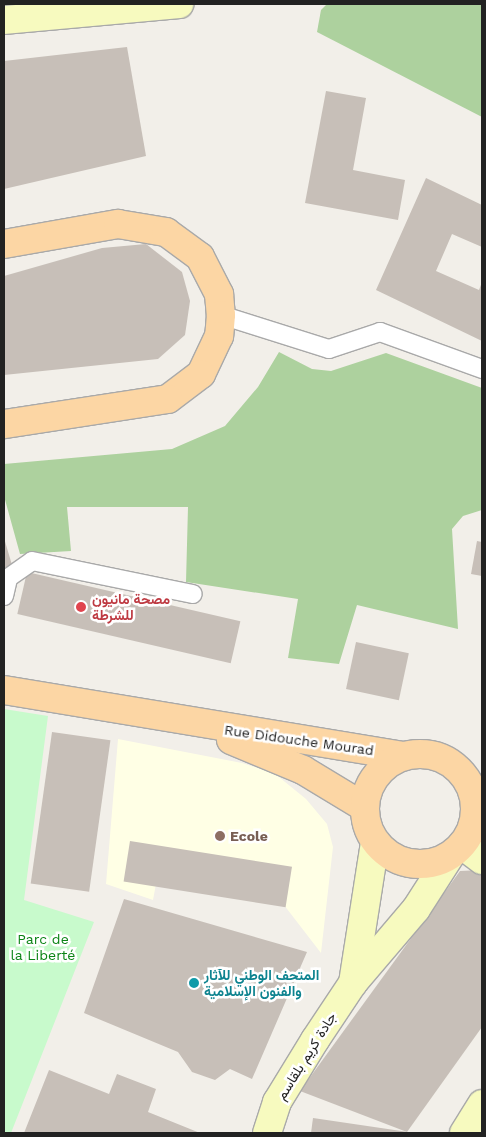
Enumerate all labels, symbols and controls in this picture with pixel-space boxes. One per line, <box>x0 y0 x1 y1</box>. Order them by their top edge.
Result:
place label: مصحة مانيون للشرطة <box>92 591 170 624</box>
marker: مصحة مانيون للشرطة <box>74 600 88 614</box>
street label: Rue Didouche Mourad <box>223 721 375 759</box>
place label: Ecole <box>230 828 268 844</box>
marker: Ecole <box>214 830 226 842</box>
park label: Parc de la Liberté <box>10 931 76 964</box>
place label: المتحف الوطني للآثار والفنون الإسلامية <box>204 967 319 1000</box>
marker: المتحف الوطني للآثار والفنون الإسلامية <box>188 977 200 989</box>
street label: جادة كريم بلقاسم <box>272 1009 340 1103</box>

